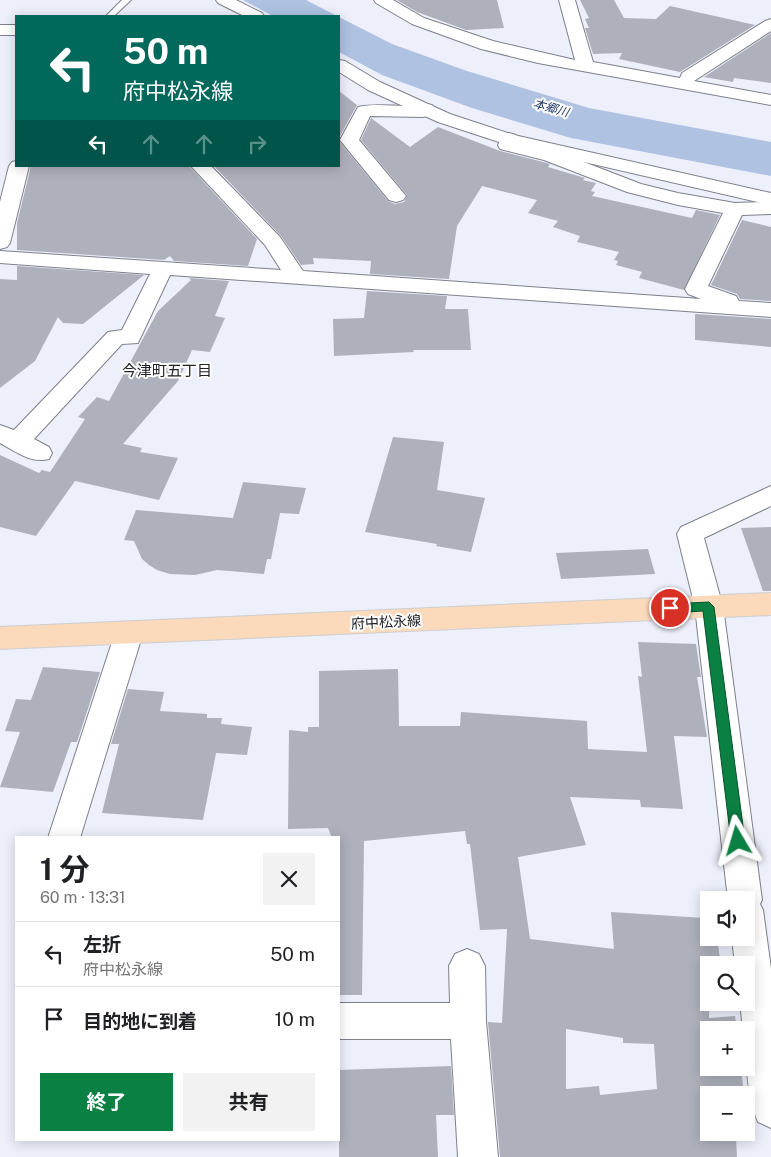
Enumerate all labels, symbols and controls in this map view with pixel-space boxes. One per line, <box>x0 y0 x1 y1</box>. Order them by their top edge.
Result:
text: 50 m <box>123 31 208 72</box>
icon: left <box>40 35 105 100</box>
text: 府中松永線 <box>123 78 233 104</box>
water label: 本郷川 <box>532 96 572 120</box>
icon: left <box>84 130 112 158</box>
icon: ahead <box>137 130 165 158</box>
icon: ahead <box>190 130 218 158</box>
icon: right <box>243 130 271 158</box>
district label: 今津町五丁目 <box>122 362 212 379</box>
pin <box>649 587 691 629</box>
icon: arrive <box>656 594 684 622</box>
street label: 府中松永線 <box>351 612 421 632</box>
position arrow <box>711 814 763 866</box>
text: 1 分 <box>40 851 90 887</box>
button: close <box>263 853 315 905</box>
text: 60 m · 13:31 <box>40 888 126 907</box>
map controls <box>700 891 755 1141</box>
button: sound <box>700 891 755 946</box>
text: 左折 <box>83 933 121 955</box>
icon: left <box>40 940 68 968</box>
text: 50 m <box>270 943 315 965</box>
button: search <box>700 956 755 1011</box>
text: 府中松永線 <box>83 960 163 979</box>
icon: arrive <box>40 1005 68 1033</box>
text: 10 m <box>275 1008 315 1030</box>
text: 目的地に到着 <box>83 1010 197 1032</box>
button: + <box>700 1021 755 1076</box>
button: 終了 <box>40 1073 173 1131</box>
button: 共有 <box>183 1073 315 1131</box>
button: − <box>700 1086 755 1141</box>

